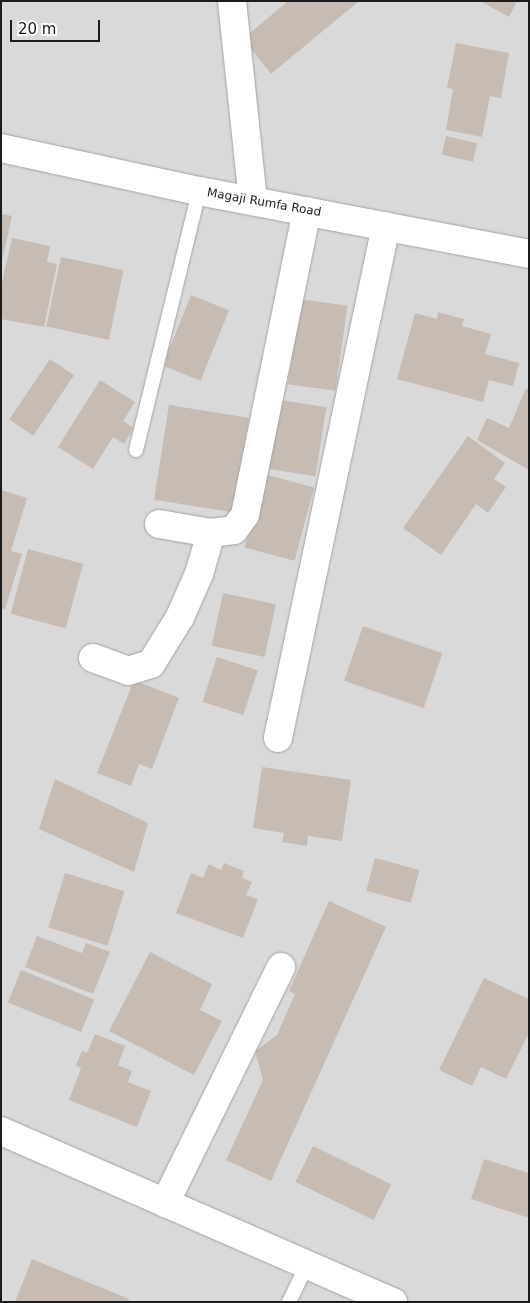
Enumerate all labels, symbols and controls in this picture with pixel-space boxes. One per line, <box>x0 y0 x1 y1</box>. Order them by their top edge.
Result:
scale bar <box>12 10 102 42</box>
text: 20 m <box>18 20 56 38</box>
street label: Magaji Rumfa Road <box>206 186 322 220</box>

